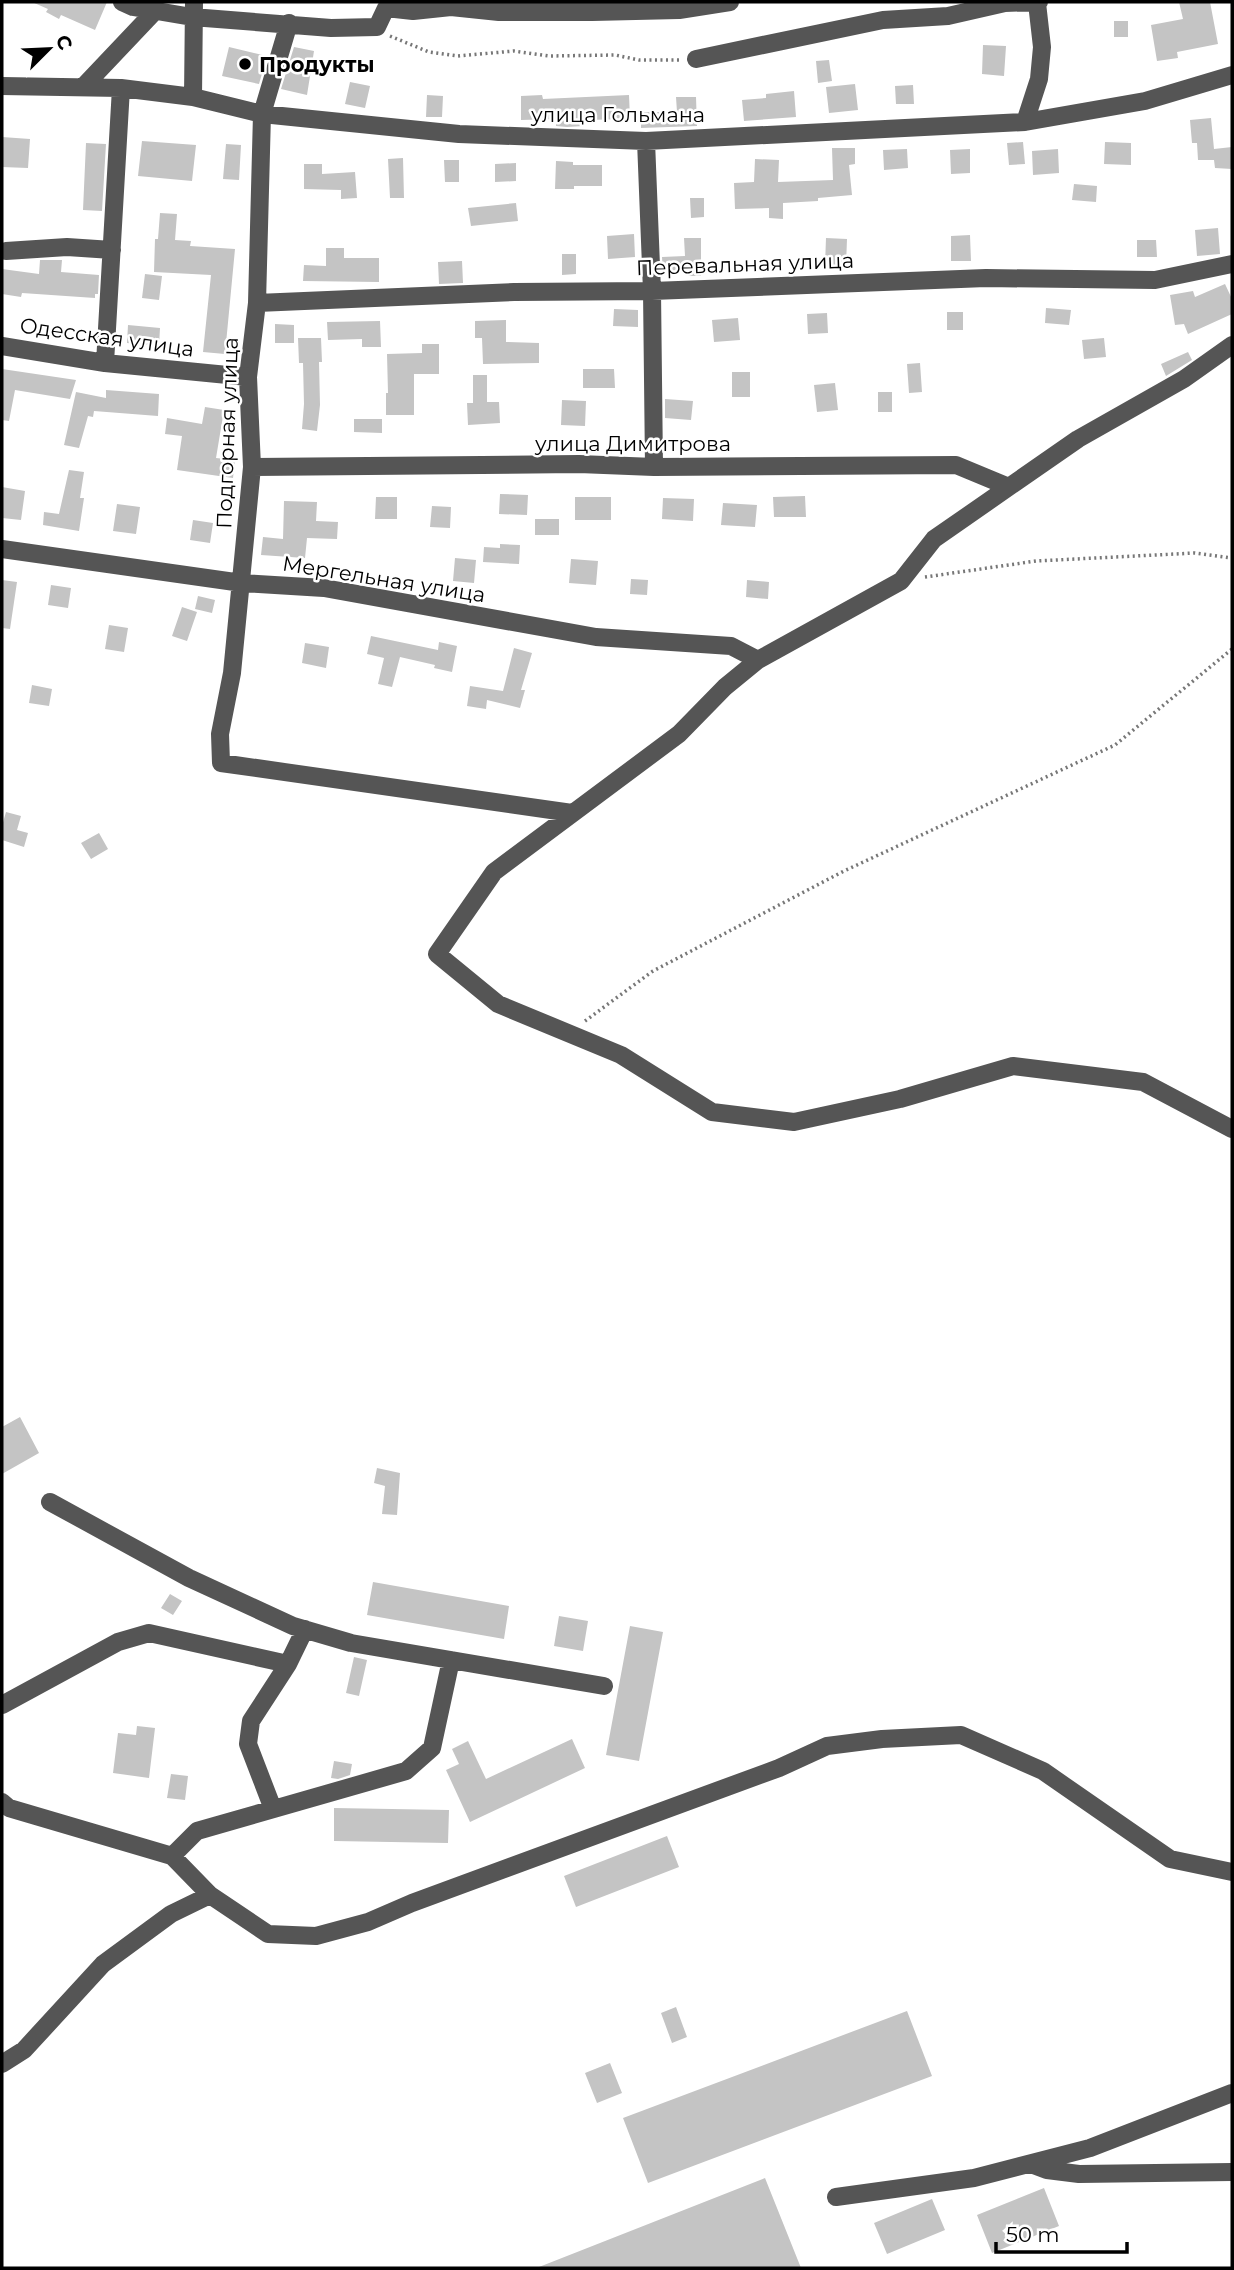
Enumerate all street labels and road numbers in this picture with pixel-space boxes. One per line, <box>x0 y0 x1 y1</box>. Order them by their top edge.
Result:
street label: улица Гольмана <box>530 102 705 127</box>
street label: Перевальная улица <box>636 248 854 280</box>
street label: Одесская улица <box>18 312 196 362</box>
street label: Подгорная улица <box>211 337 243 529</box>
street label: улица Димитрова <box>534 431 731 456</box>
street label: Мергельная улица <box>281 551 487 607</box>

